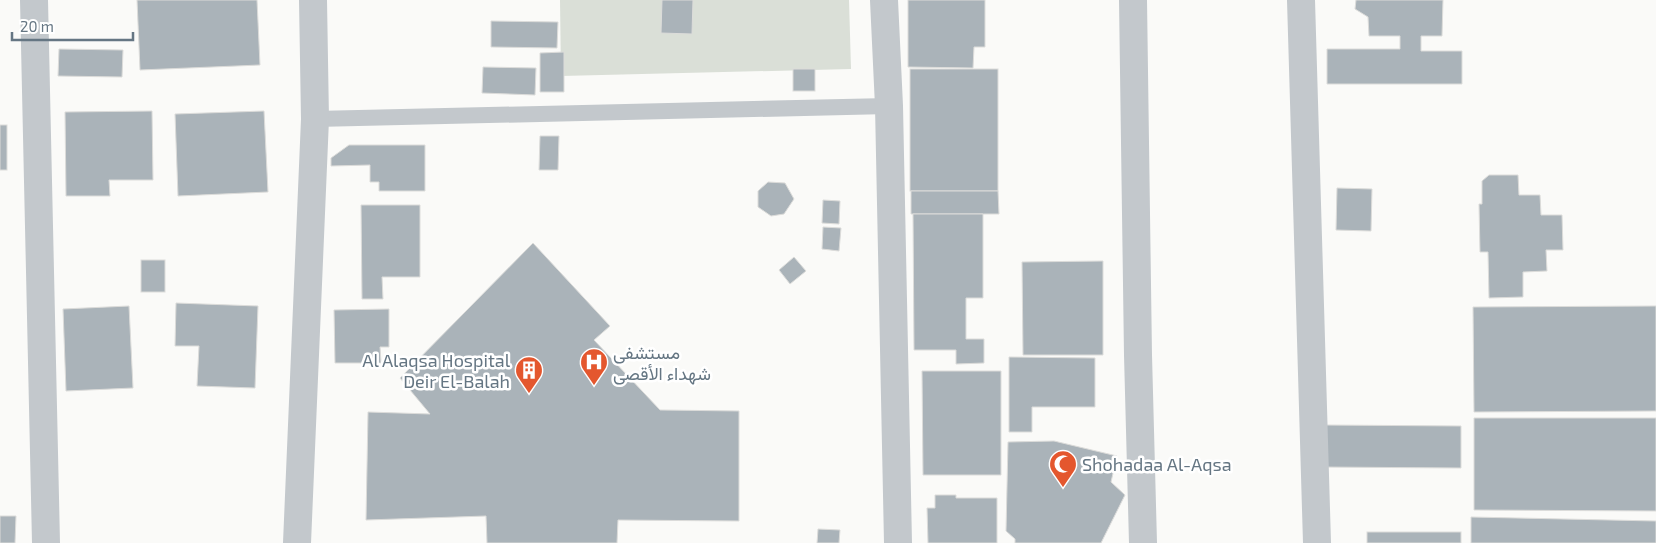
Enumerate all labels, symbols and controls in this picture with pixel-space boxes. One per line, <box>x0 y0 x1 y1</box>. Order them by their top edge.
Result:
scale bar <box>12 10 134 42</box>
text: 20 m <box>20 17 54 35</box>
place label: مستشفى شهداء الأقصى <box>613 341 711 385</box>
hospital icon: مستشفى شهداء الأقصى <box>579 347 609 386</box>
place label: Al Alaqsa Hospital Deir El-Balah <box>362 349 511 392</box>
building icon: Al Alaqsa Hospital Deir El-Balah <box>514 355 544 394</box>
mosque icon: Shohadaa Al-Aqsa <box>1048 449 1078 488</box>
place label: Shohadaa Al-Aqsa <box>1082 453 1232 475</box>

